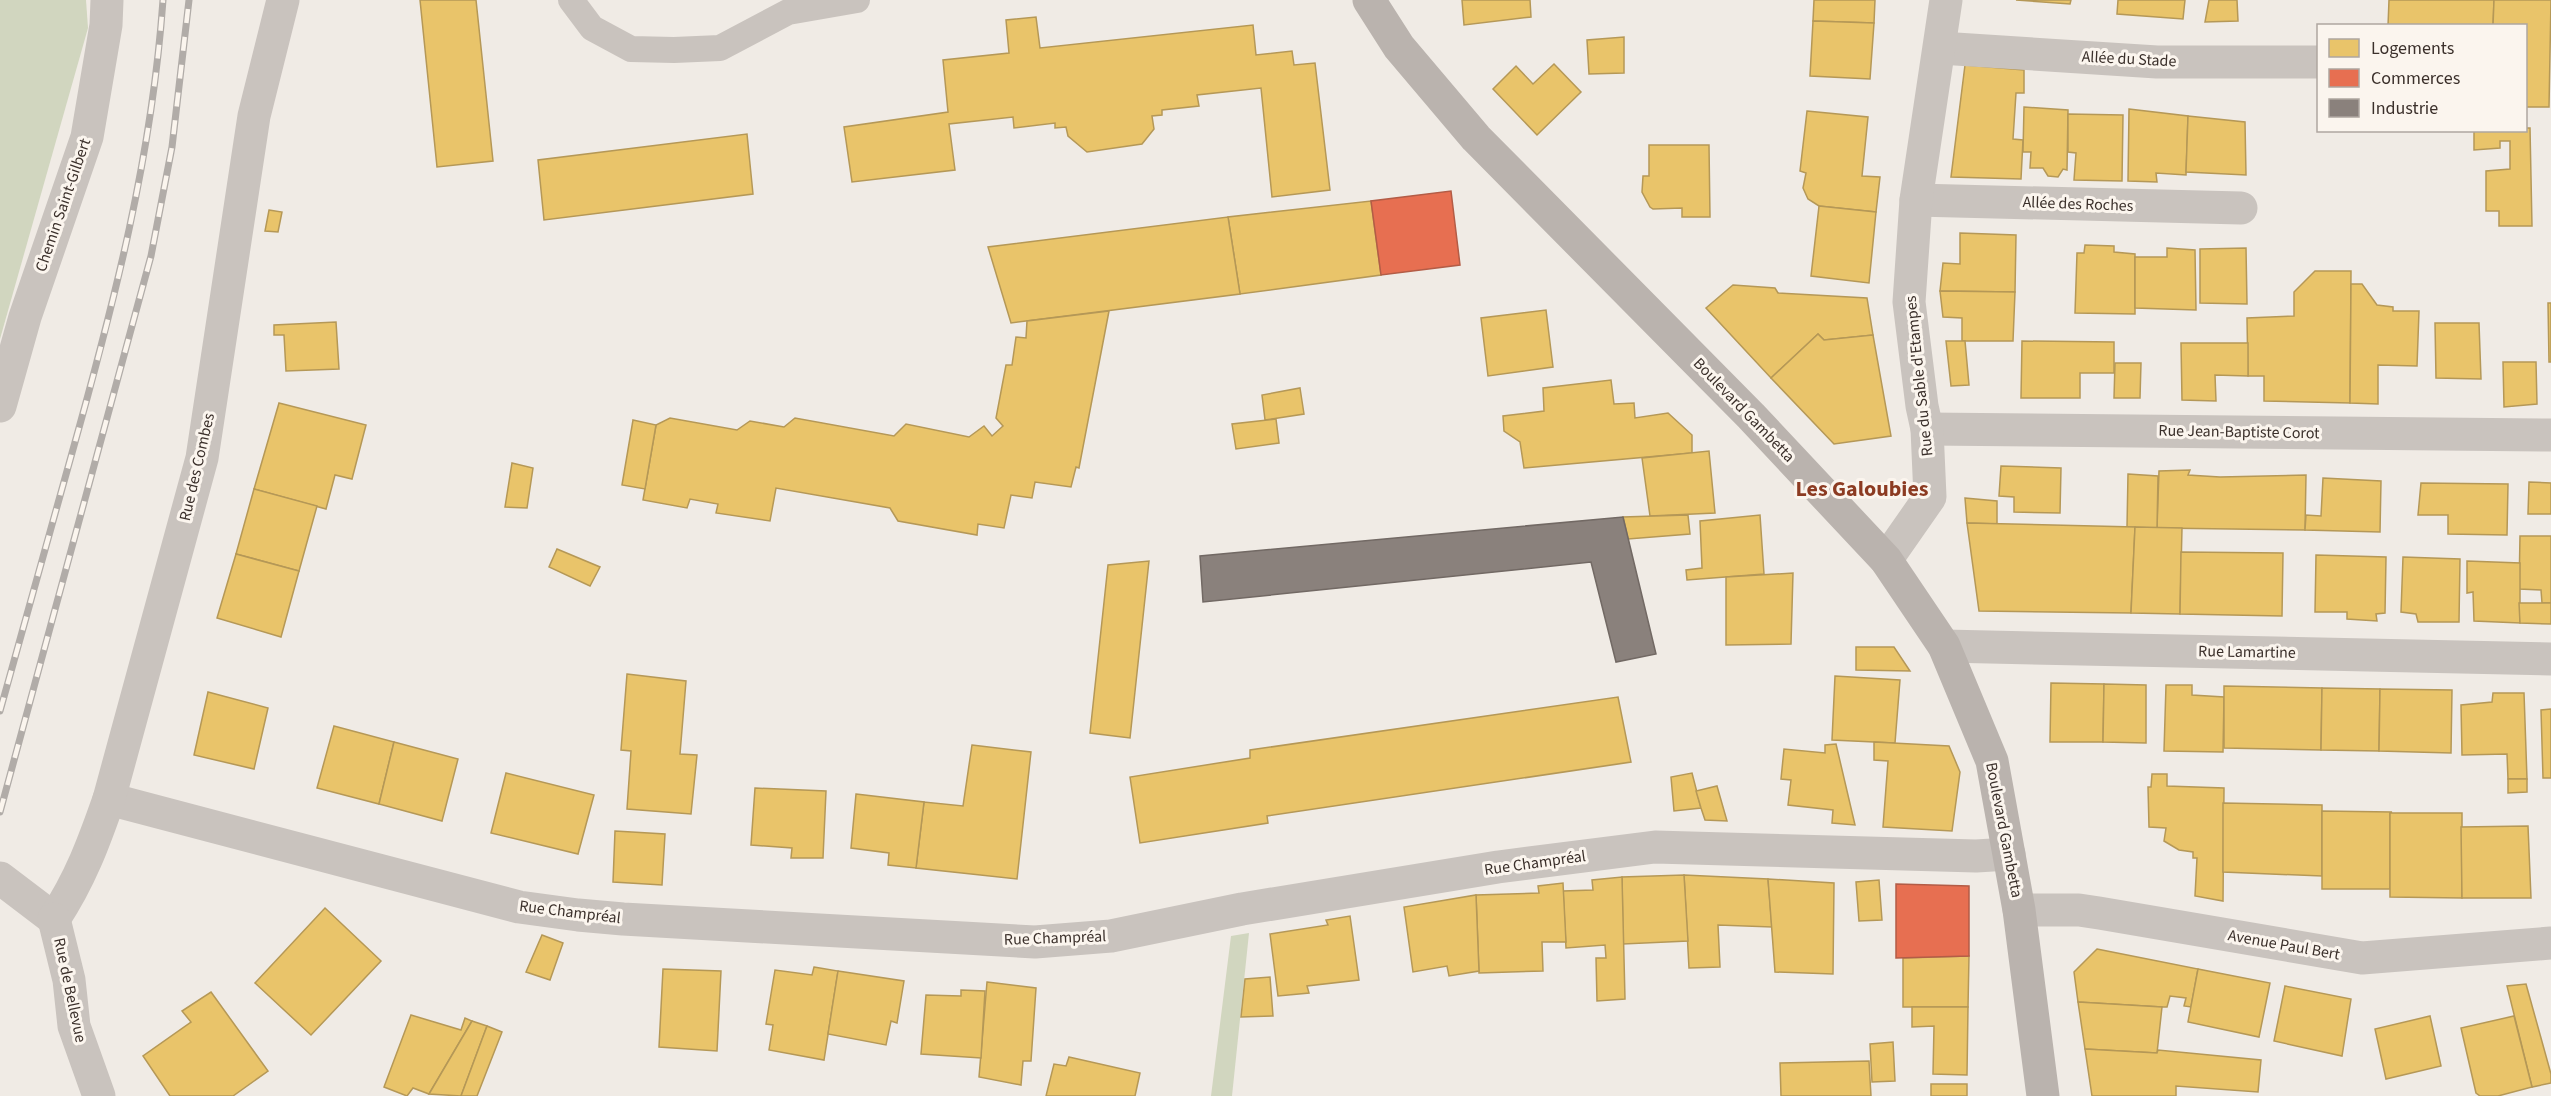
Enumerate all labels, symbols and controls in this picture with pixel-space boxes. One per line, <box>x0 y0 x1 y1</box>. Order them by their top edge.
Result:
legend <box>2317 24 2527 132</box>
text: Logements <box>2371 36 2454 61</box>
street label: Allée du Stade <box>2081 46 2177 72</box>
text: Commerces <box>2371 66 2460 91</box>
text: Industrie <box>2371 96 2438 121</box>
street label: Chemin Saint-Gilbert <box>30 135 96 275</box>
street label: Allée des Roches <box>2022 191 2134 217</box>
street label: Rue du Sable d'Etampes <box>1900 294 1938 457</box>
street label: Boulevard Gambetta <box>1688 353 1800 467</box>
street label: Rue des Combes <box>174 411 220 523</box>
street label: Rue Jean-Baptiste Corot <box>2158 420 2320 444</box>
district label: Les Galoubies <box>1795 473 1929 505</box>
street label: Rue Lamartine <box>2198 640 2296 664</box>
street label: Boulevard Gambetta <box>1980 760 2028 900</box>
street label: Rue Champréal <box>1483 845 1587 881</box>
street label: Rue Champréal <box>518 895 622 929</box>
street label: Avenue Paul Bert <box>2226 924 2342 966</box>
street label: Rue Champréal <box>1004 925 1106 951</box>
street label: Rue de Bellevue <box>48 936 92 1044</box>

